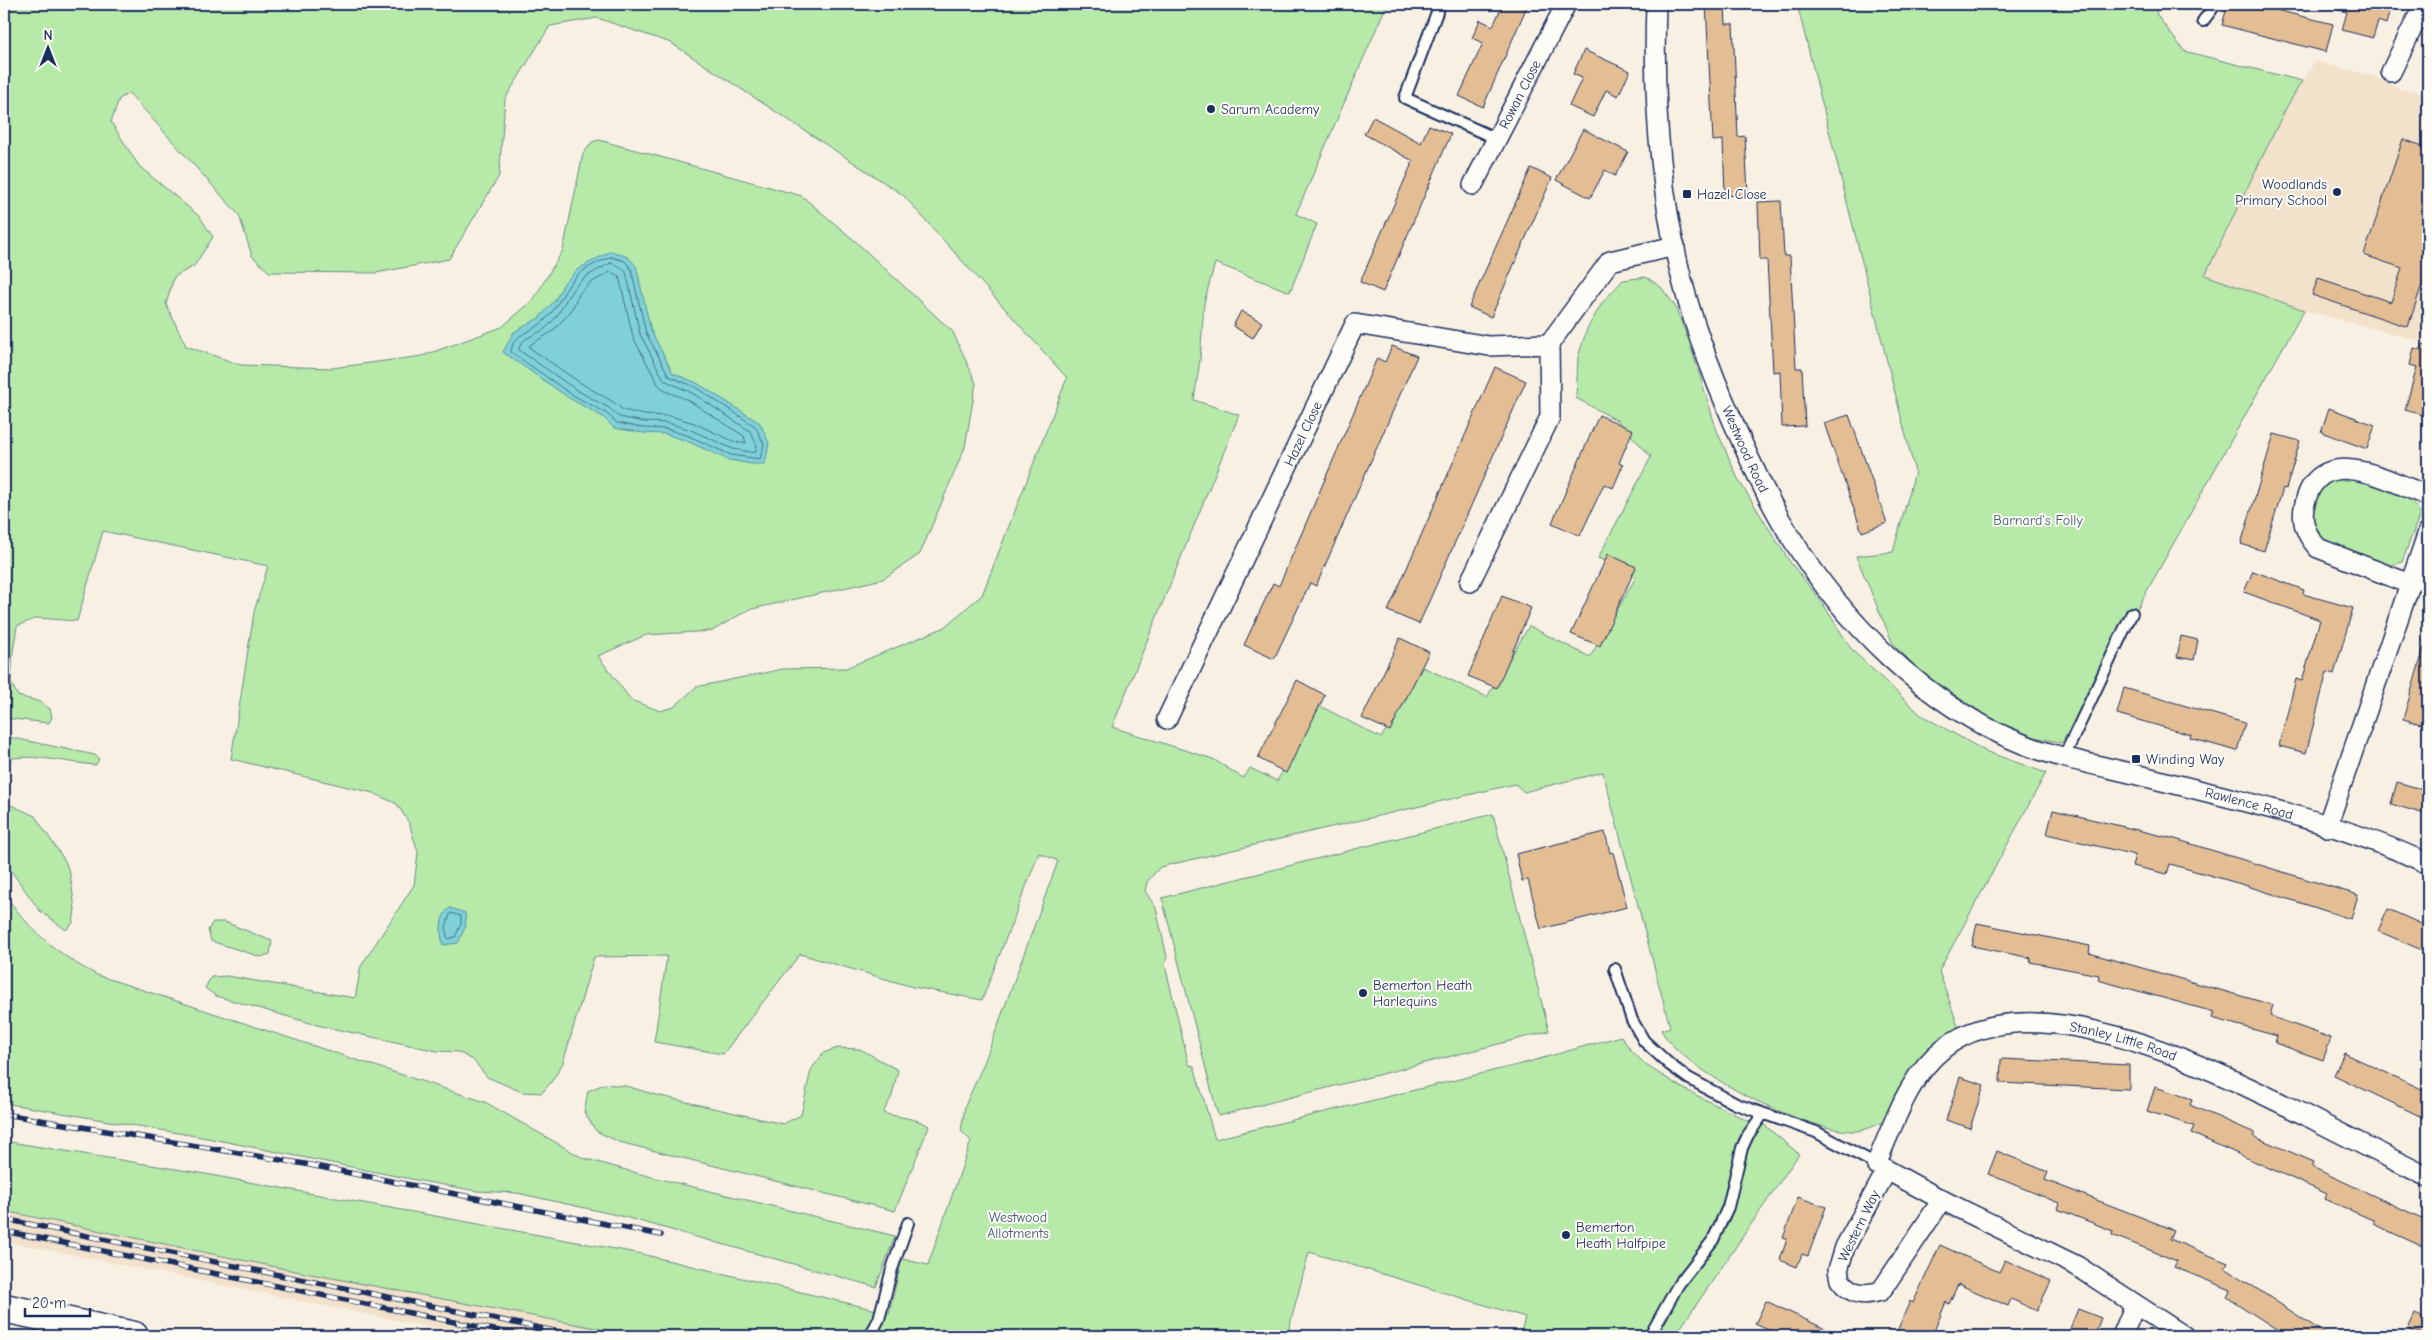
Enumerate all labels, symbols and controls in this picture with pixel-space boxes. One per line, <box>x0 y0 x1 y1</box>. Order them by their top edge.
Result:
north arrow <box>22 22 72 72</box>
text: N <box>43 27 53 44</box>
street label: Rowan Close <box>1495 57 1544 132</box>
place label: Sarum Academy <box>1221 101 1320 118</box>
marker: Sarum Academy <box>1205 103 1217 115</box>
place label: Woodlands Primary School <box>2235 176 2327 209</box>
place label: Hazel Close <box>1697 186 1767 203</box>
marker: Woodlands Primary School <box>2331 186 2343 198</box>
marker: Hazel Close <box>1681 188 1693 200</box>
street label: Hazel Close <box>1280 399 1325 469</box>
street label: Westwood Road <box>1719 403 1773 495</box>
park label: Barnard's Folly <box>1993 512 2083 529</box>
place label: Winding Way <box>2146 751 2225 768</box>
marker: Winding Way <box>2130 753 2142 765</box>
street label: Rawlence Road <box>2203 783 2295 823</box>
place label: Bemerton Heath Harlequins <box>1373 977 1472 1010</box>
marker: Bemerton Heath Harlequins <box>1357 987 1369 999</box>
street label: Stanley Little Road <box>2068 1018 2179 1064</box>
street label: Western Way <box>1834 1187 1884 1264</box>
park label: Westwood Allotments <box>987 1209 1049 1242</box>
place label: Bemerton Heath Halfpipe <box>1576 1219 1666 1252</box>
marker: Bemerton Heath Halfpipe <box>1560 1229 1572 1241</box>
scale bar <box>25 1285 90 1317</box>
text: 20 m <box>32 1294 66 1312</box>

